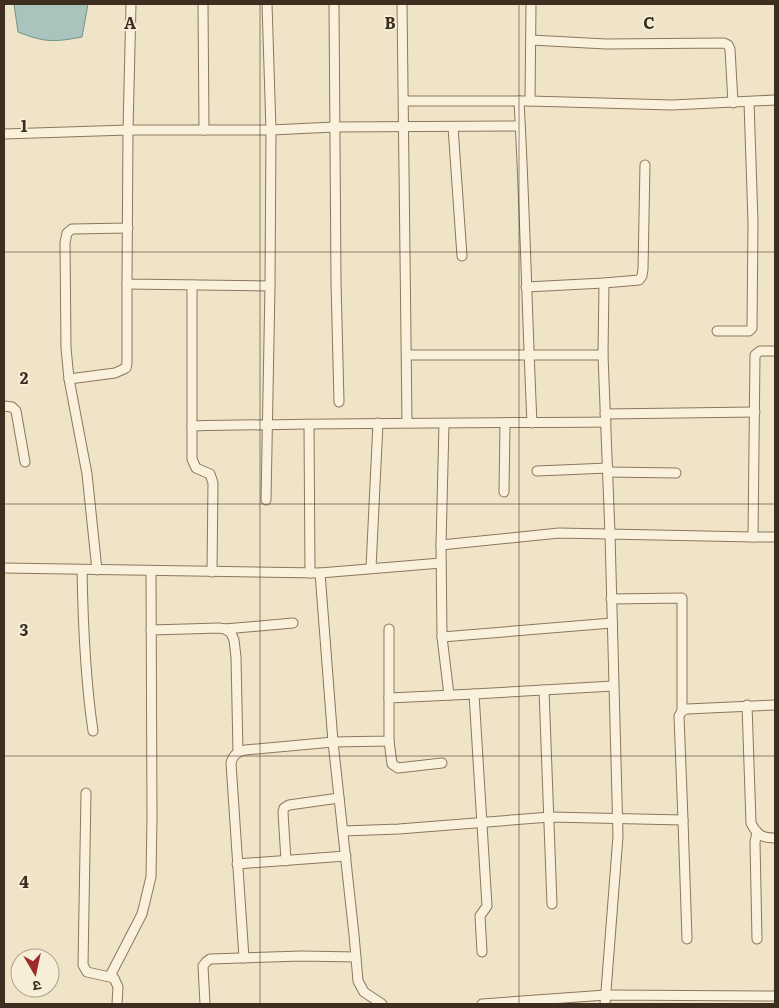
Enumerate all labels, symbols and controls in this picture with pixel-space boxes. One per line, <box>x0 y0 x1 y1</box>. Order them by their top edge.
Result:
text: A <box>124 10 136 34</box>
text: B <box>384 10 396 34</box>
text: C <box>643 10 655 34</box>
text: 1 <box>21 113 28 137</box>
text: 2 <box>20 365 29 389</box>
text: 3 <box>20 617 29 641</box>
text: 4 <box>19 869 29 893</box>
north arrow <box>10 948 60 998</box>
text: उ <box>31 976 43 997</box>

